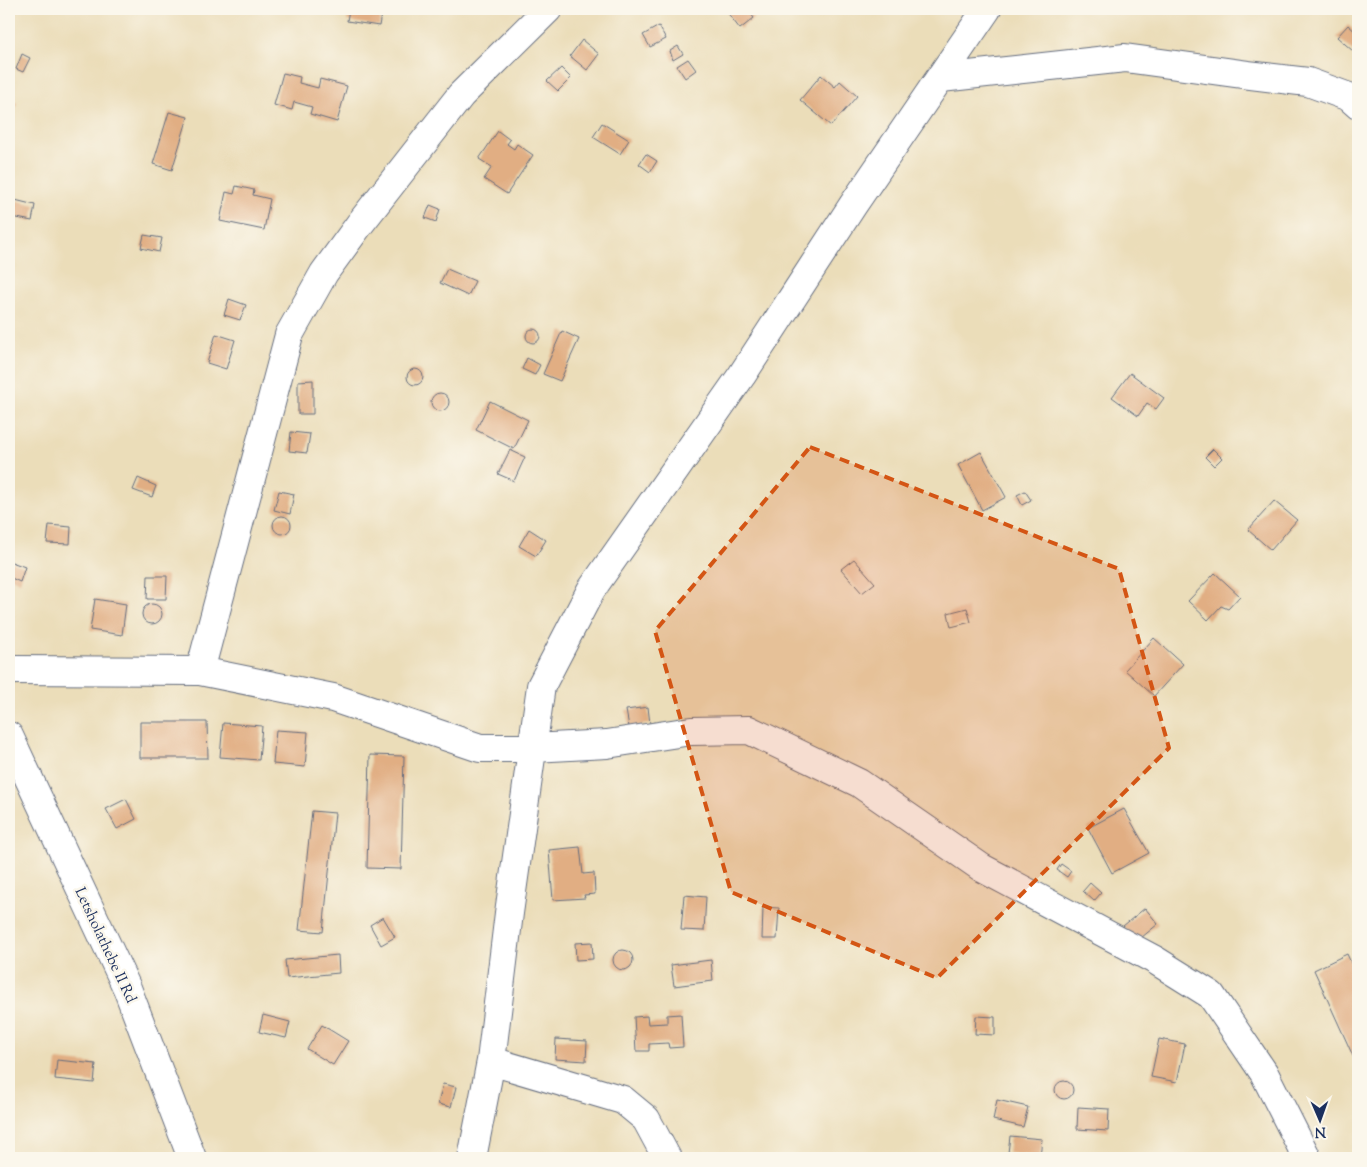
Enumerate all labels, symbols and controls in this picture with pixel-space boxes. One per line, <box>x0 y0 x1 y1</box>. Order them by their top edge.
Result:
street label: Letsholathebe II Rd <box>69 884 141 1007</box>
north arrow <box>1294 1094 1344 1144</box>
text: N <box>1314 1121 1326 1141</box>

